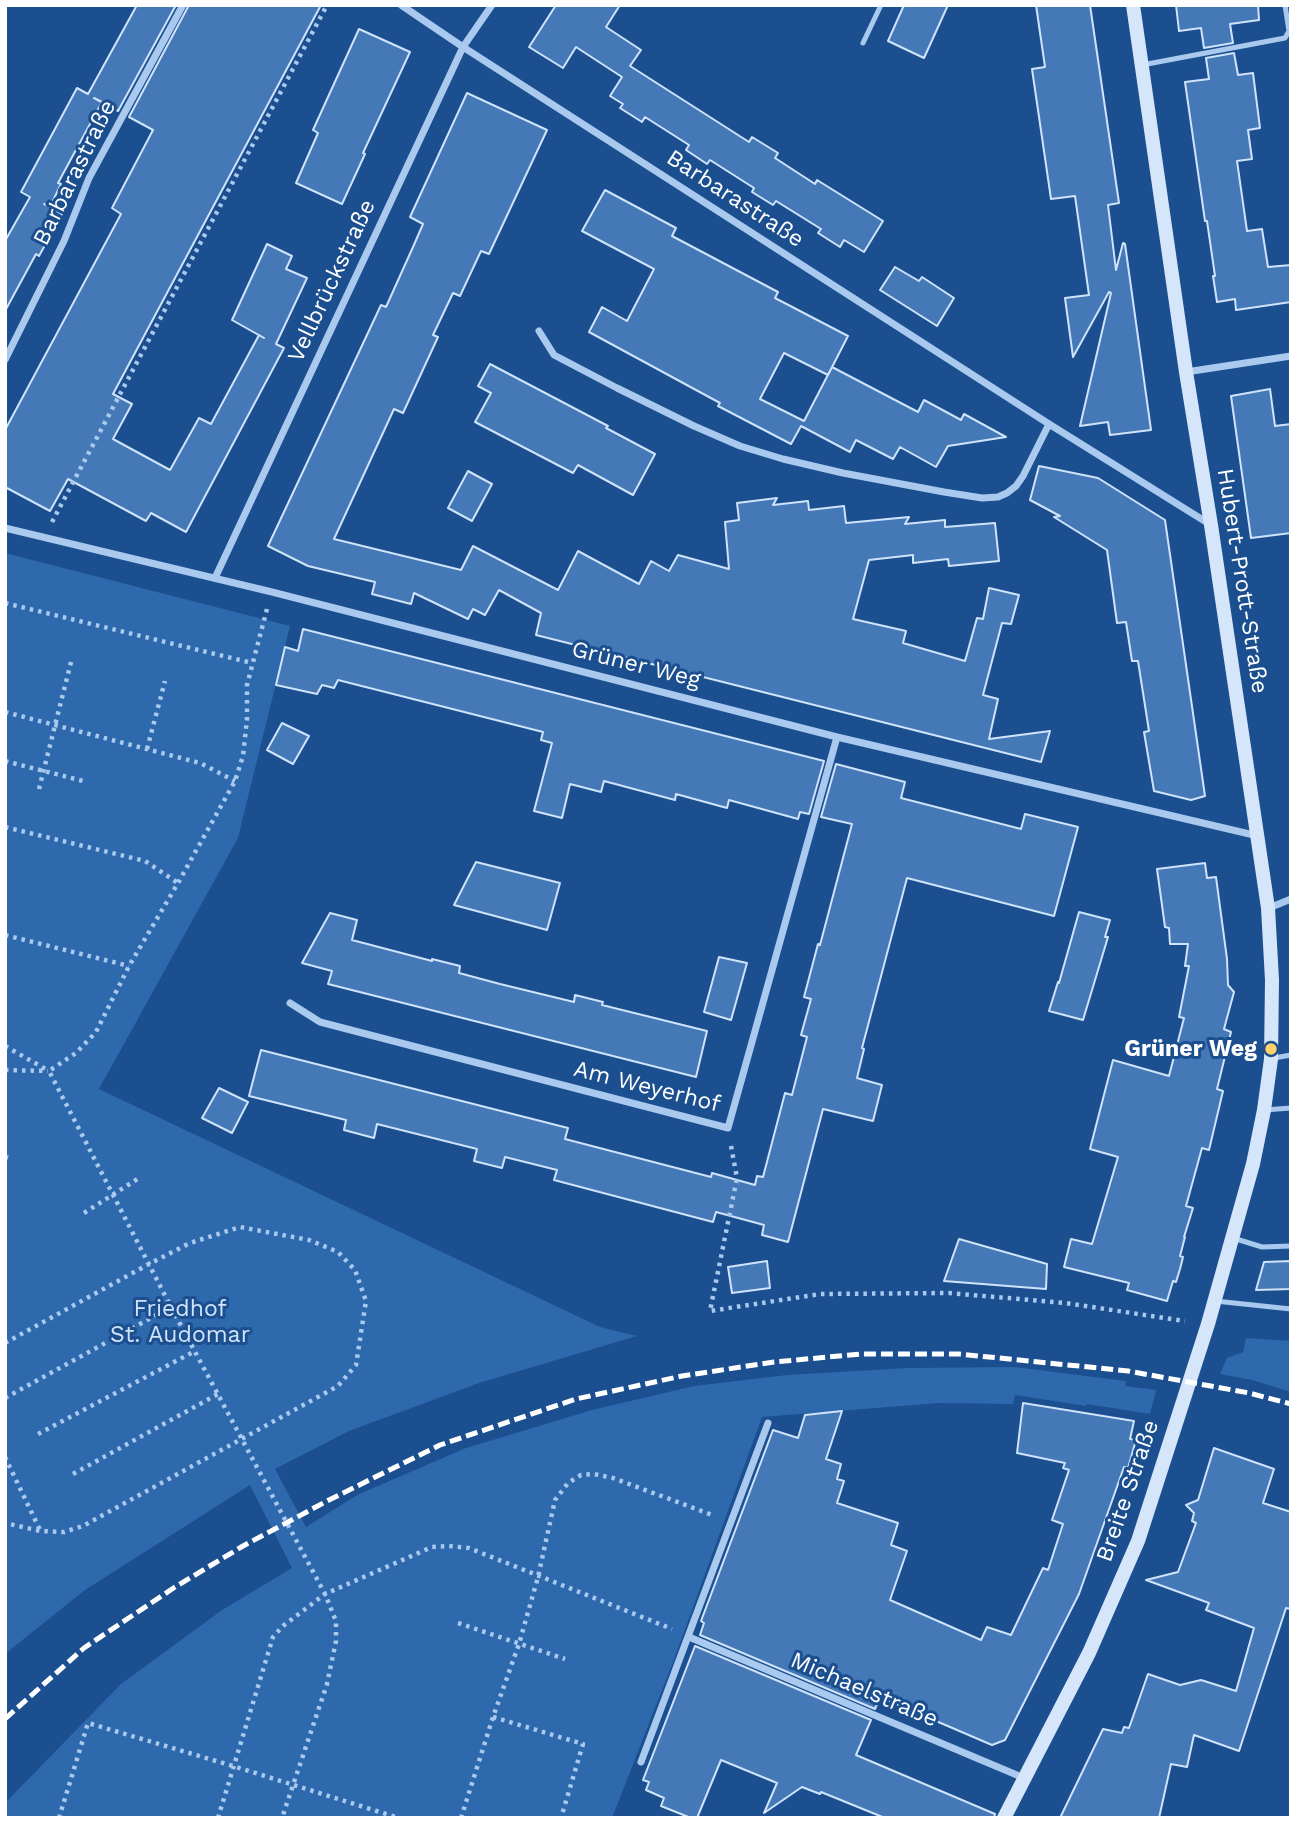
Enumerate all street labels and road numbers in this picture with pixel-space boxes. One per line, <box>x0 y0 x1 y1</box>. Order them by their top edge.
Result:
street label: Barbarastraße <box>28 96 122 250</box>
street label: Barbarastraße <box>661 144 809 254</box>
street label: Vellbrückstraße <box>282 195 382 367</box>
street label: Hubert-Prott-Straße <box>1211 466 1273 696</box>
street label: Grüner Weg <box>569 636 703 694</box>
street label: Am Weyerhof <box>571 1055 723 1119</box>
street label: Breite Straße <box>1091 1416 1165 1566</box>
street label: Michaelstraße <box>786 1647 942 1733</box>

